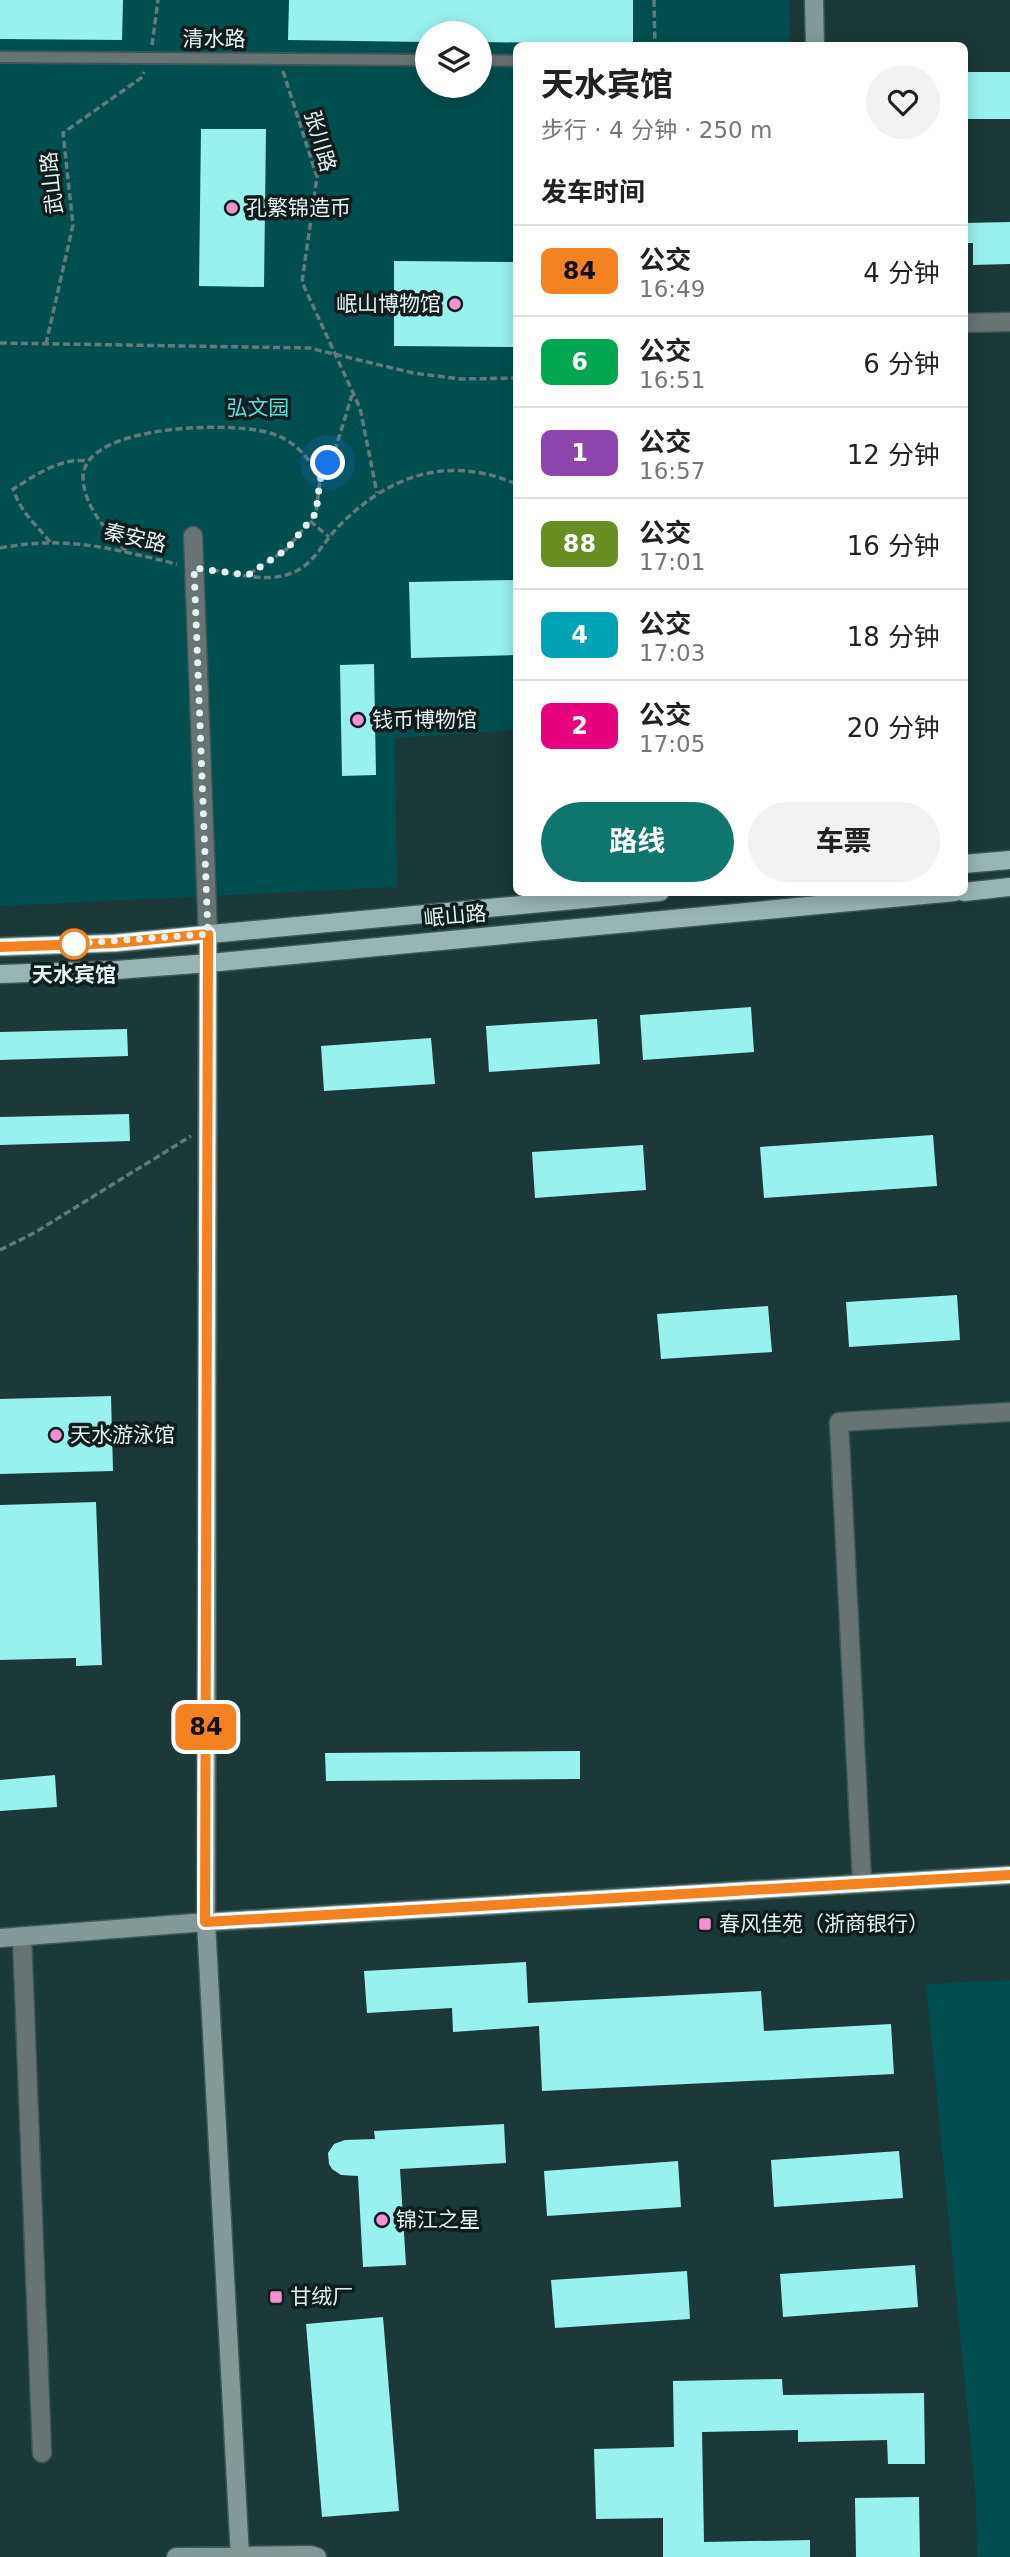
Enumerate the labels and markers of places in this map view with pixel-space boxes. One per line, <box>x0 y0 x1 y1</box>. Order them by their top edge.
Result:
place label: 孔繁锦造币 <box>246 196 351 220</box>
marker: 孔繁锦造币 <box>224 200 240 216</box>
place label: 岷山博物馆 <box>336 292 441 316</box>
marker: 岷山博物馆 <box>447 296 463 312</box>
place label: 钱币博物馆 <box>372 708 477 732</box>
marker: 钱币博物馆 <box>350 712 366 728</box>
marker: 天水宾馆 <box>59 929 89 959</box>
place label: 天水宾馆 <box>32 963 116 987</box>
place label: 天水游泳馆 <box>70 1423 175 1447</box>
marker: 天水游泳馆 <box>48 1427 64 1443</box>
place label: 春风佳苑（浙商银行） <box>719 1912 929 1936</box>
marker: 春风佳苑（浙商银行） <box>697 1916 713 1932</box>
place label: 锦江之星 <box>396 2208 480 2232</box>
marker: 锦江之星 <box>374 2212 390 2228</box>
place label: 甘绒厂 <box>290 2285 353 2309</box>
marker: 甘绒厂 <box>268 2289 284 2305</box>

